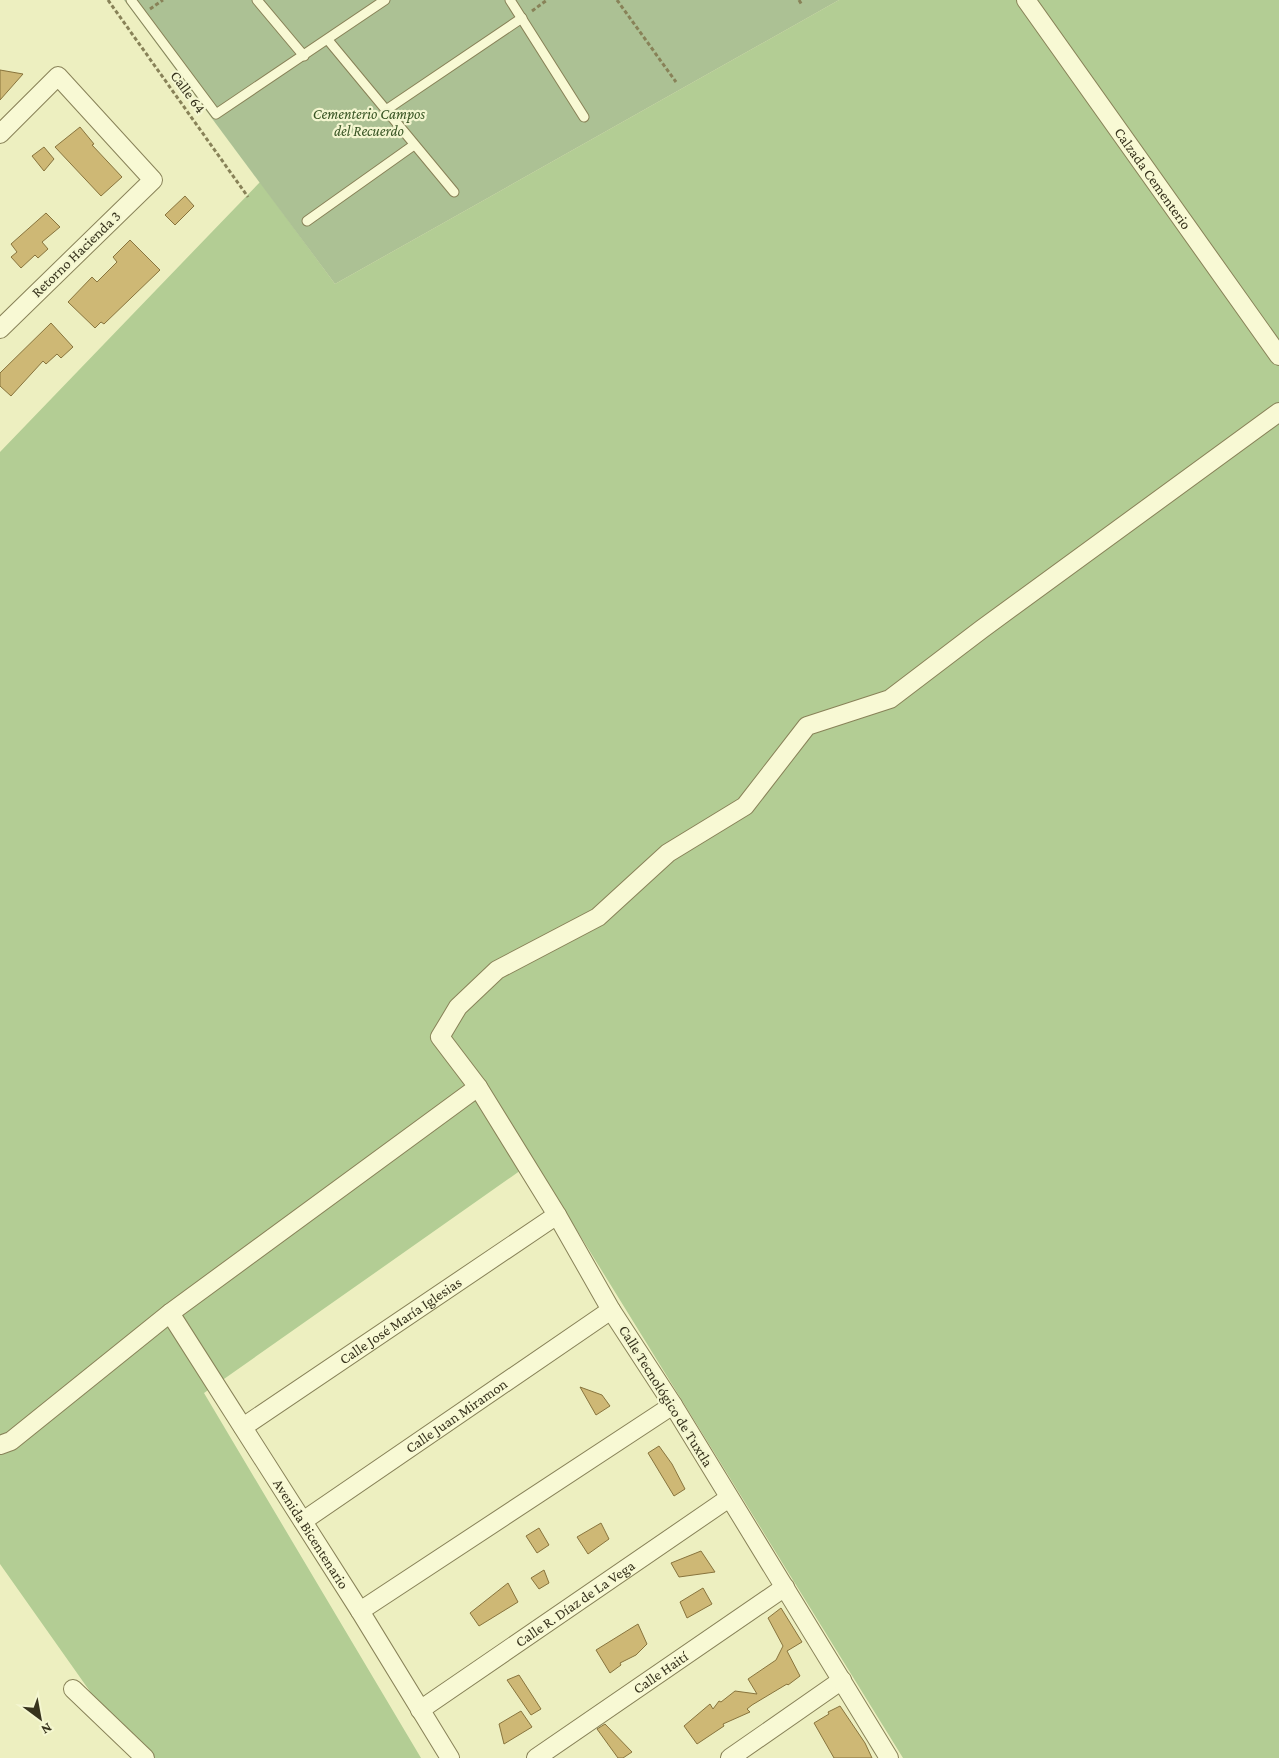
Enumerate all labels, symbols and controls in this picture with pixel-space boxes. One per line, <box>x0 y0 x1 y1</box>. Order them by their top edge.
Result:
street label: Calle 64 <box>167 68 209 116</box>
park label: Cementerio Campos del Recuerdo <box>313 106 426 139</box>
street label: Calzada Cementerio <box>1111 125 1194 232</box>
street label: Retorno Hacienda 3 <box>28 208 124 300</box>
street label: Calle José María Iglesias <box>336 1274 465 1368</box>
street label: Calle Tecnológico de Tuxtla <box>615 1322 716 1470</box>
street label: Calle Juan Miramon <box>403 1376 510 1456</box>
street label: Avenida Bicentenario <box>270 1476 352 1592</box>
street label: Calle R. Díaz de La Vega <box>512 1557 638 1650</box>
street label: Calle Haití <box>630 1648 692 1697</box>
north arrow <box>15 1693 65 1743</box>
text: N <box>38 1720 55 1739</box>

